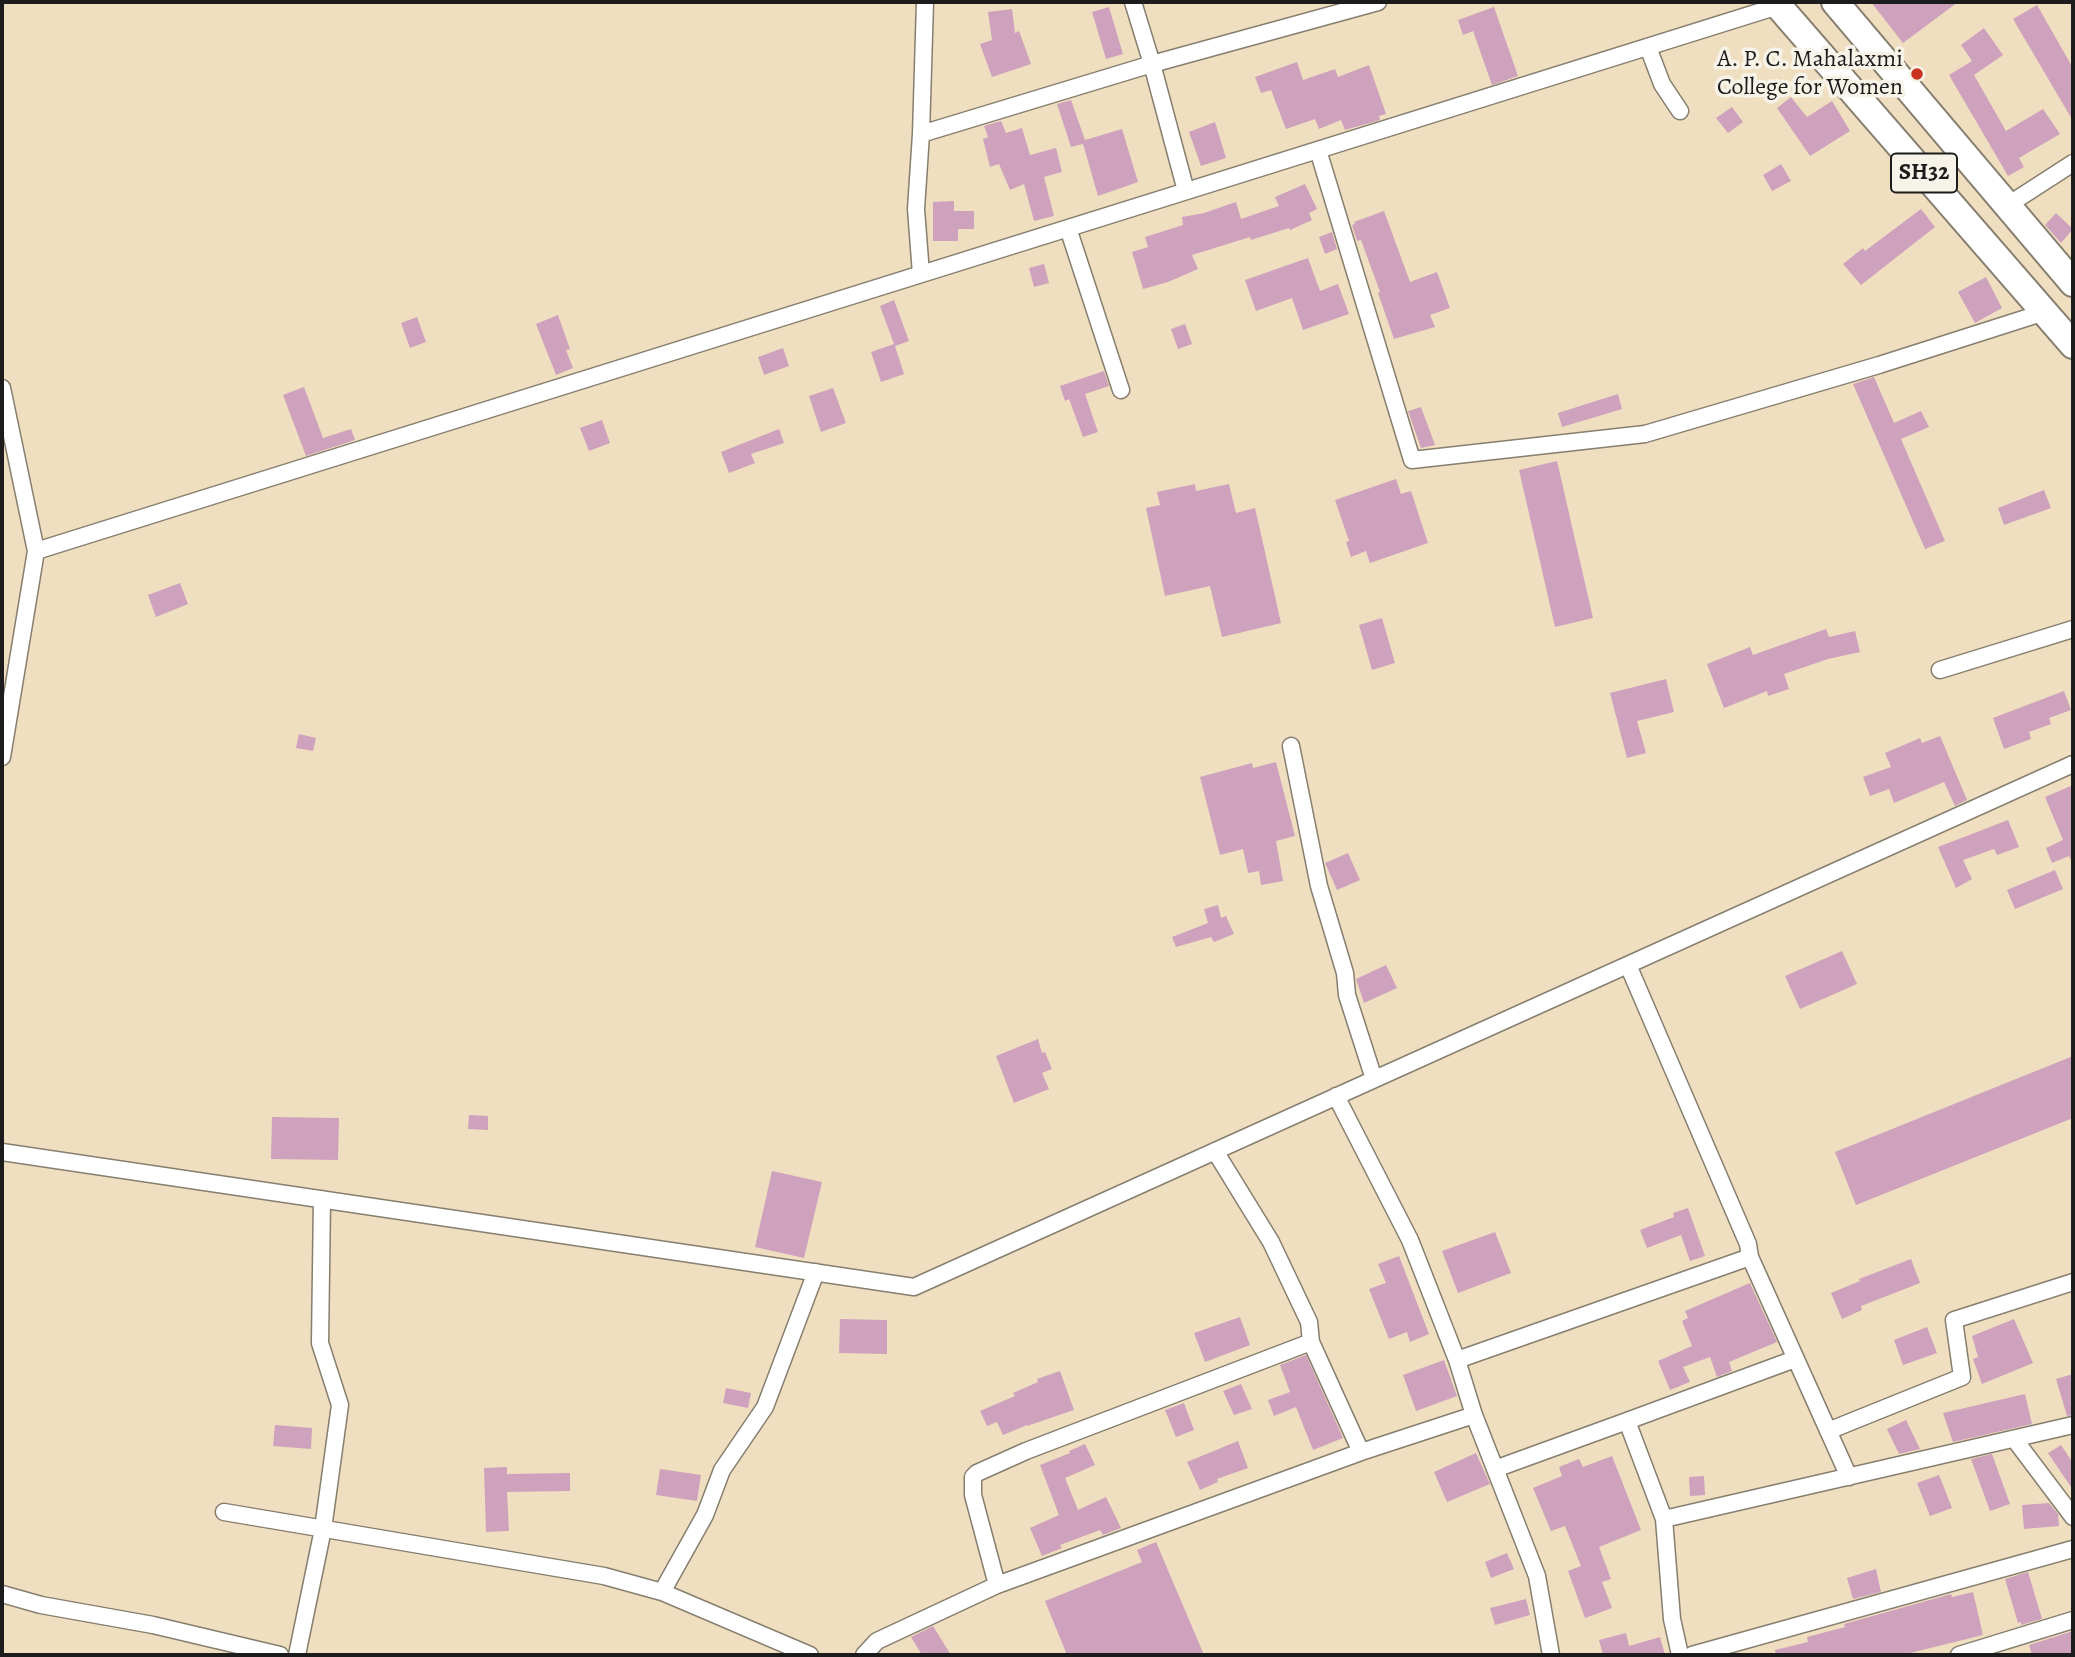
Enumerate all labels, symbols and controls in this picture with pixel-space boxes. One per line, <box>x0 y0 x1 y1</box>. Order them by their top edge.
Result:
place label: A. P. C. Mahalaxmi College for Women <box>1717 46 1903 102</box>
marker: A. P. C. Mahalaxmi College for Women <box>1909 66 1925 82</box>
road number: SH32 <box>1891 154 1957 192</box>

